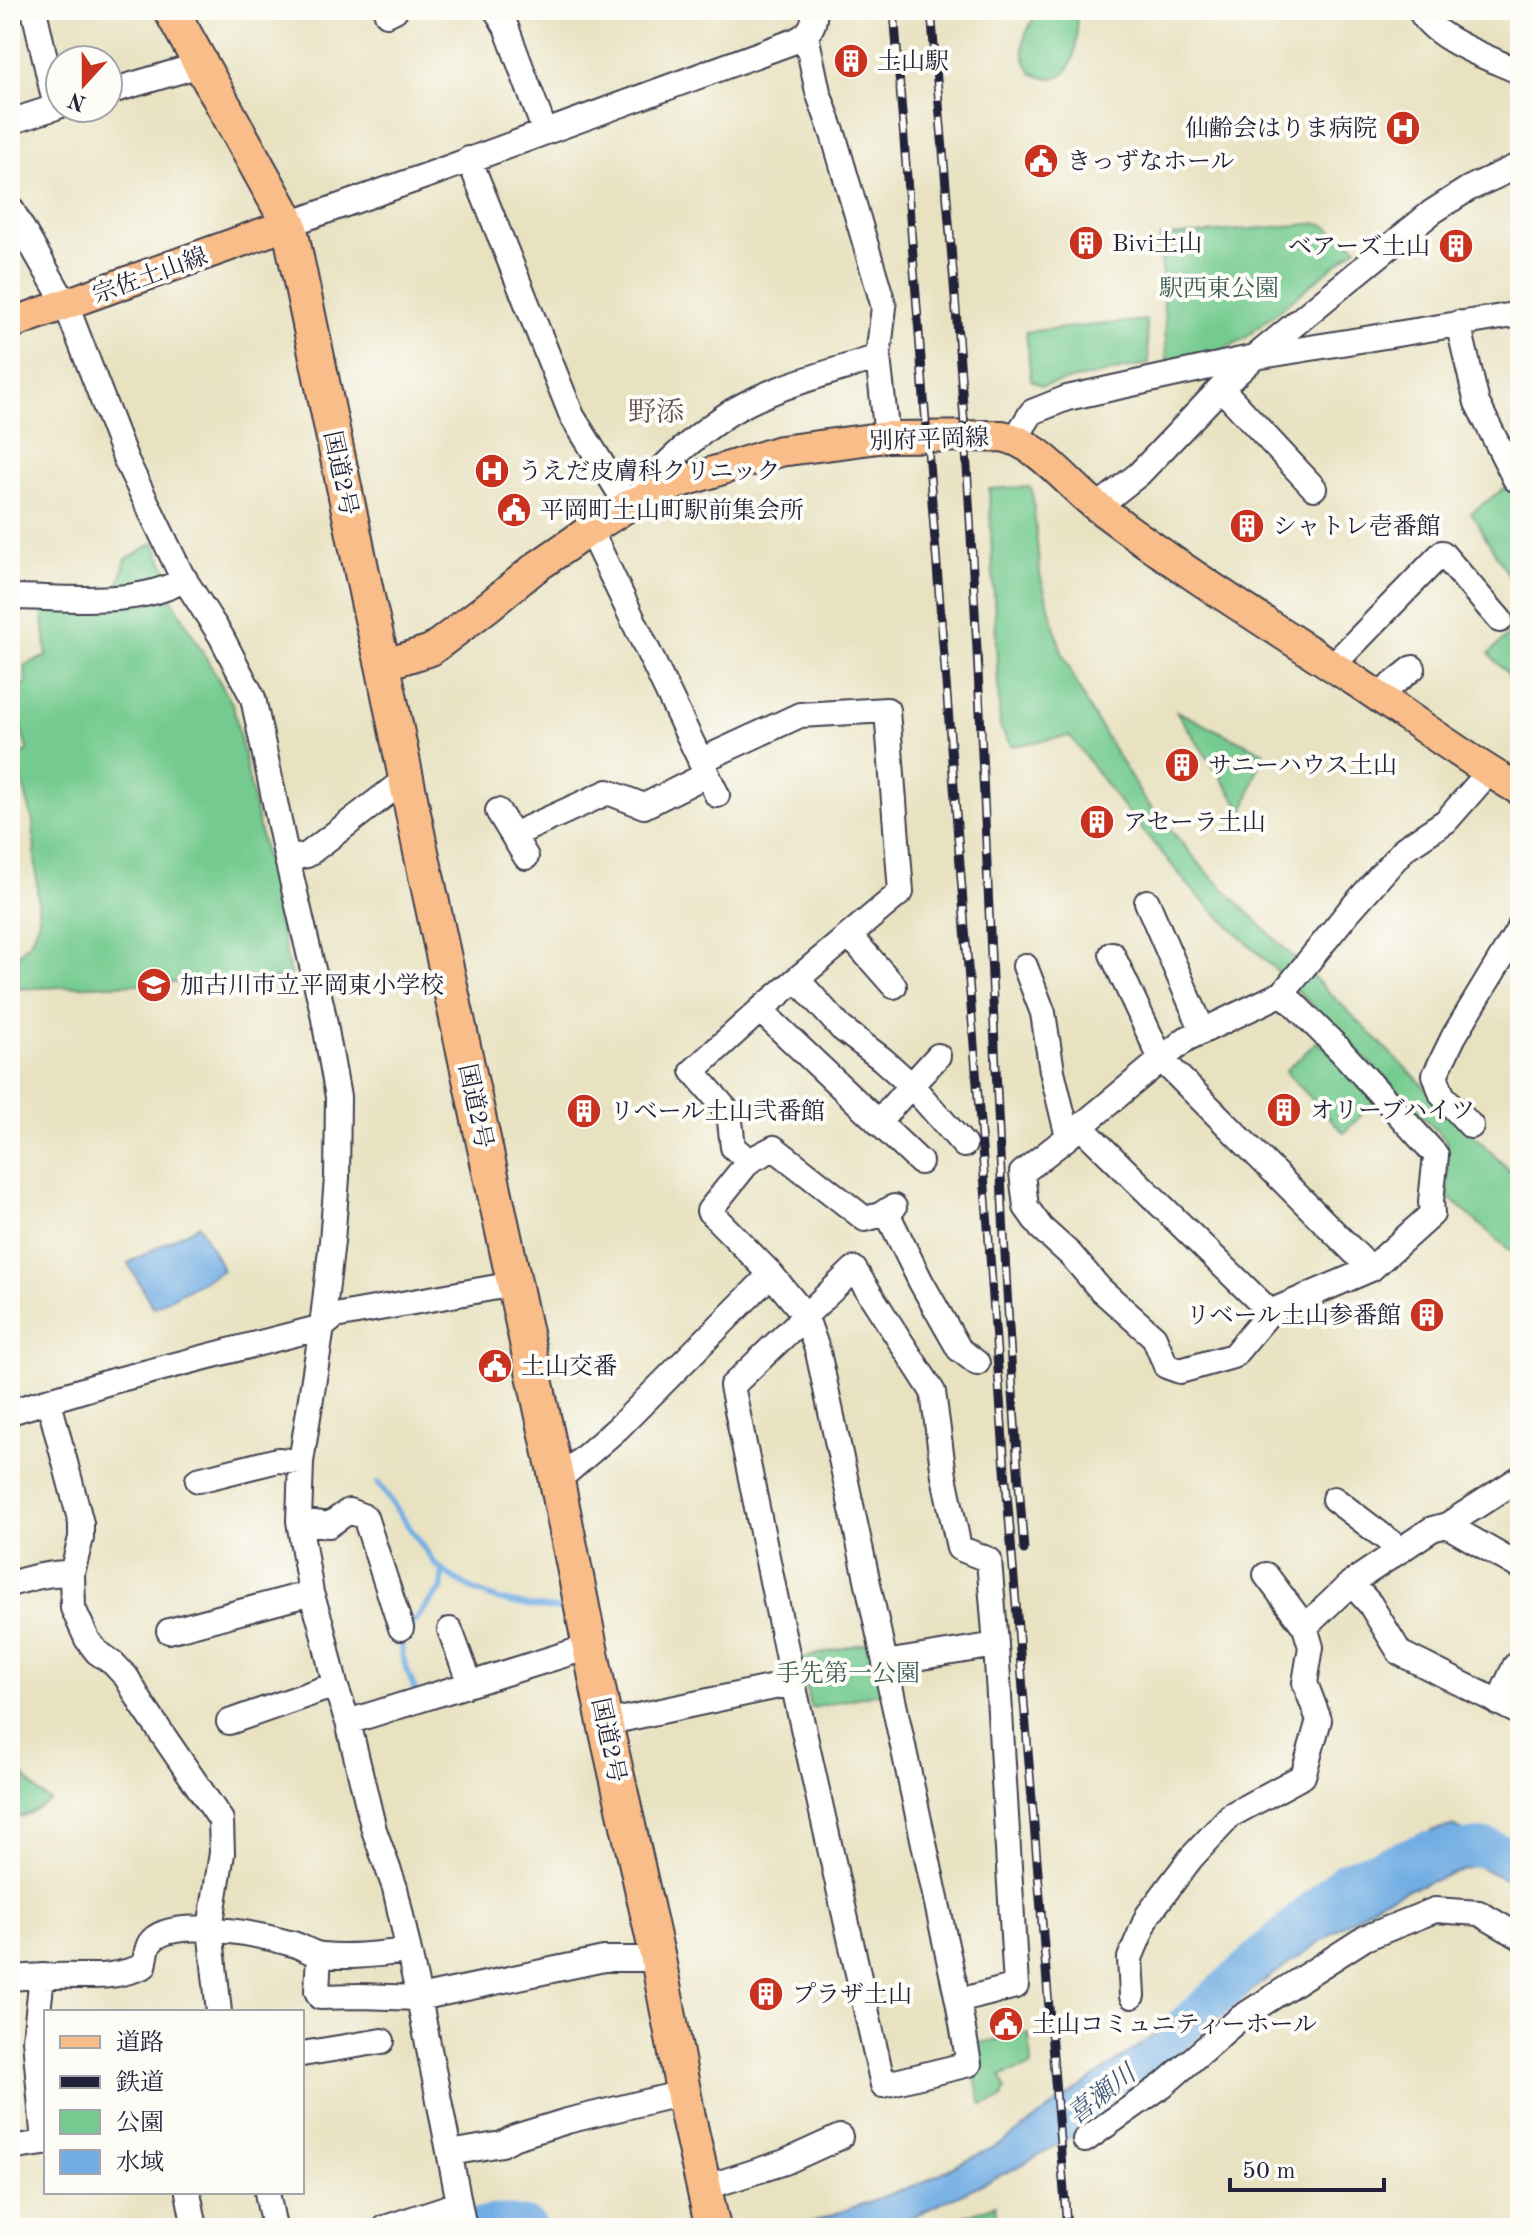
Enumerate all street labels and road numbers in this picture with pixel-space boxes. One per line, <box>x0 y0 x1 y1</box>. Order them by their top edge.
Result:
street label: 宗佐土山線 <box>89 242 211 309</box>
street label: 別府平岡線 <box>869 424 989 455</box>
street label: 国道2号 <box>318 428 363 518</box>
street label: 国道2号 <box>453 1061 498 1151</box>
street label: 国道2号 <box>586 1695 631 1785</box>

